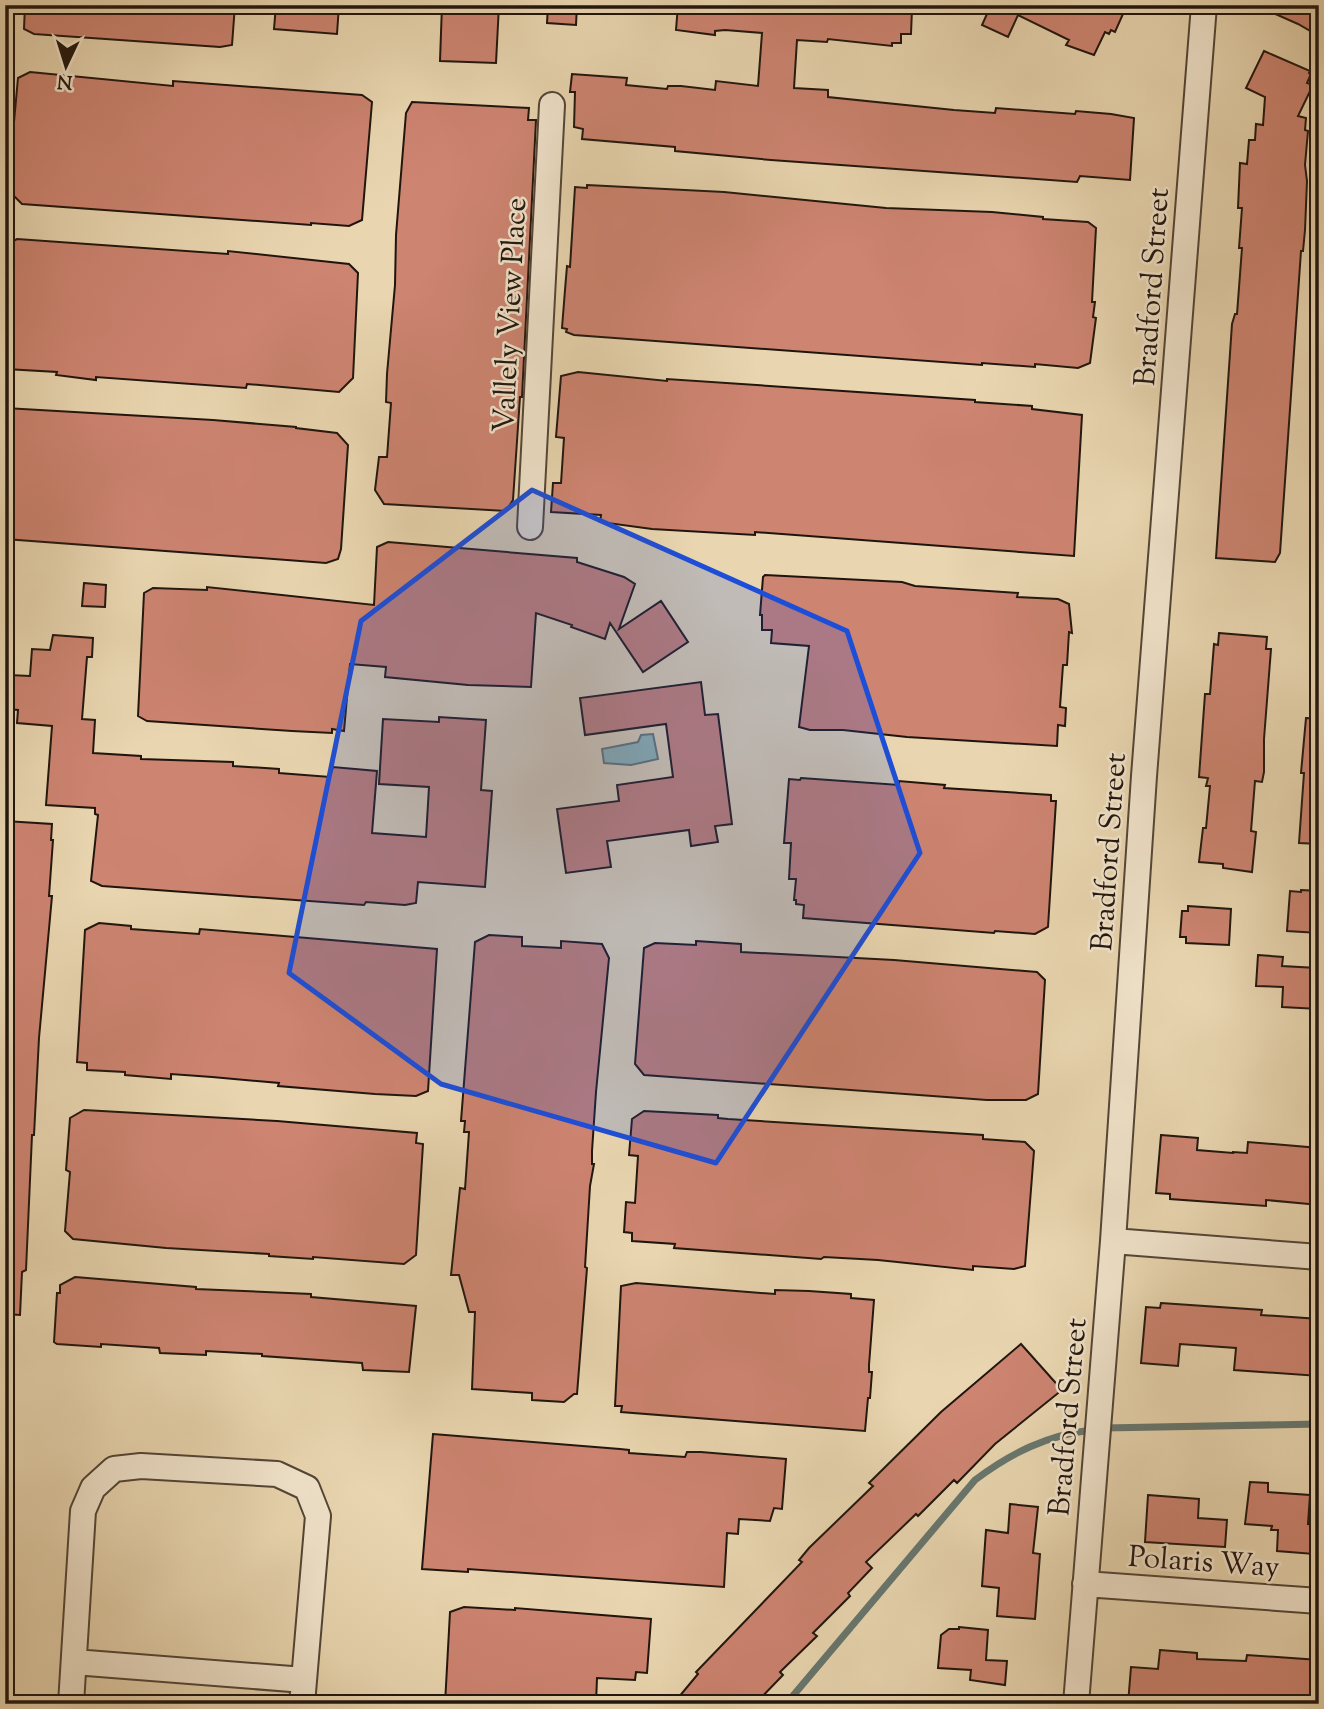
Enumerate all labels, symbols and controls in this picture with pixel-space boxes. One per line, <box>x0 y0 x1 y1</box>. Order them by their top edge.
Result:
north arrow <box>32 32 102 102</box>
text: N <box>56 66 73 94</box>
street label: Bradford Street <box>1125 187 1182 388</box>
street label: Vallely View Place <box>484 196 539 434</box>
street label: Bradford Street <box>1082 752 1139 953</box>
street label: Bradford Street <box>1039 1316 1100 1518</box>
street label: Polaris Way <box>1127 1537 1281 1590</box>

